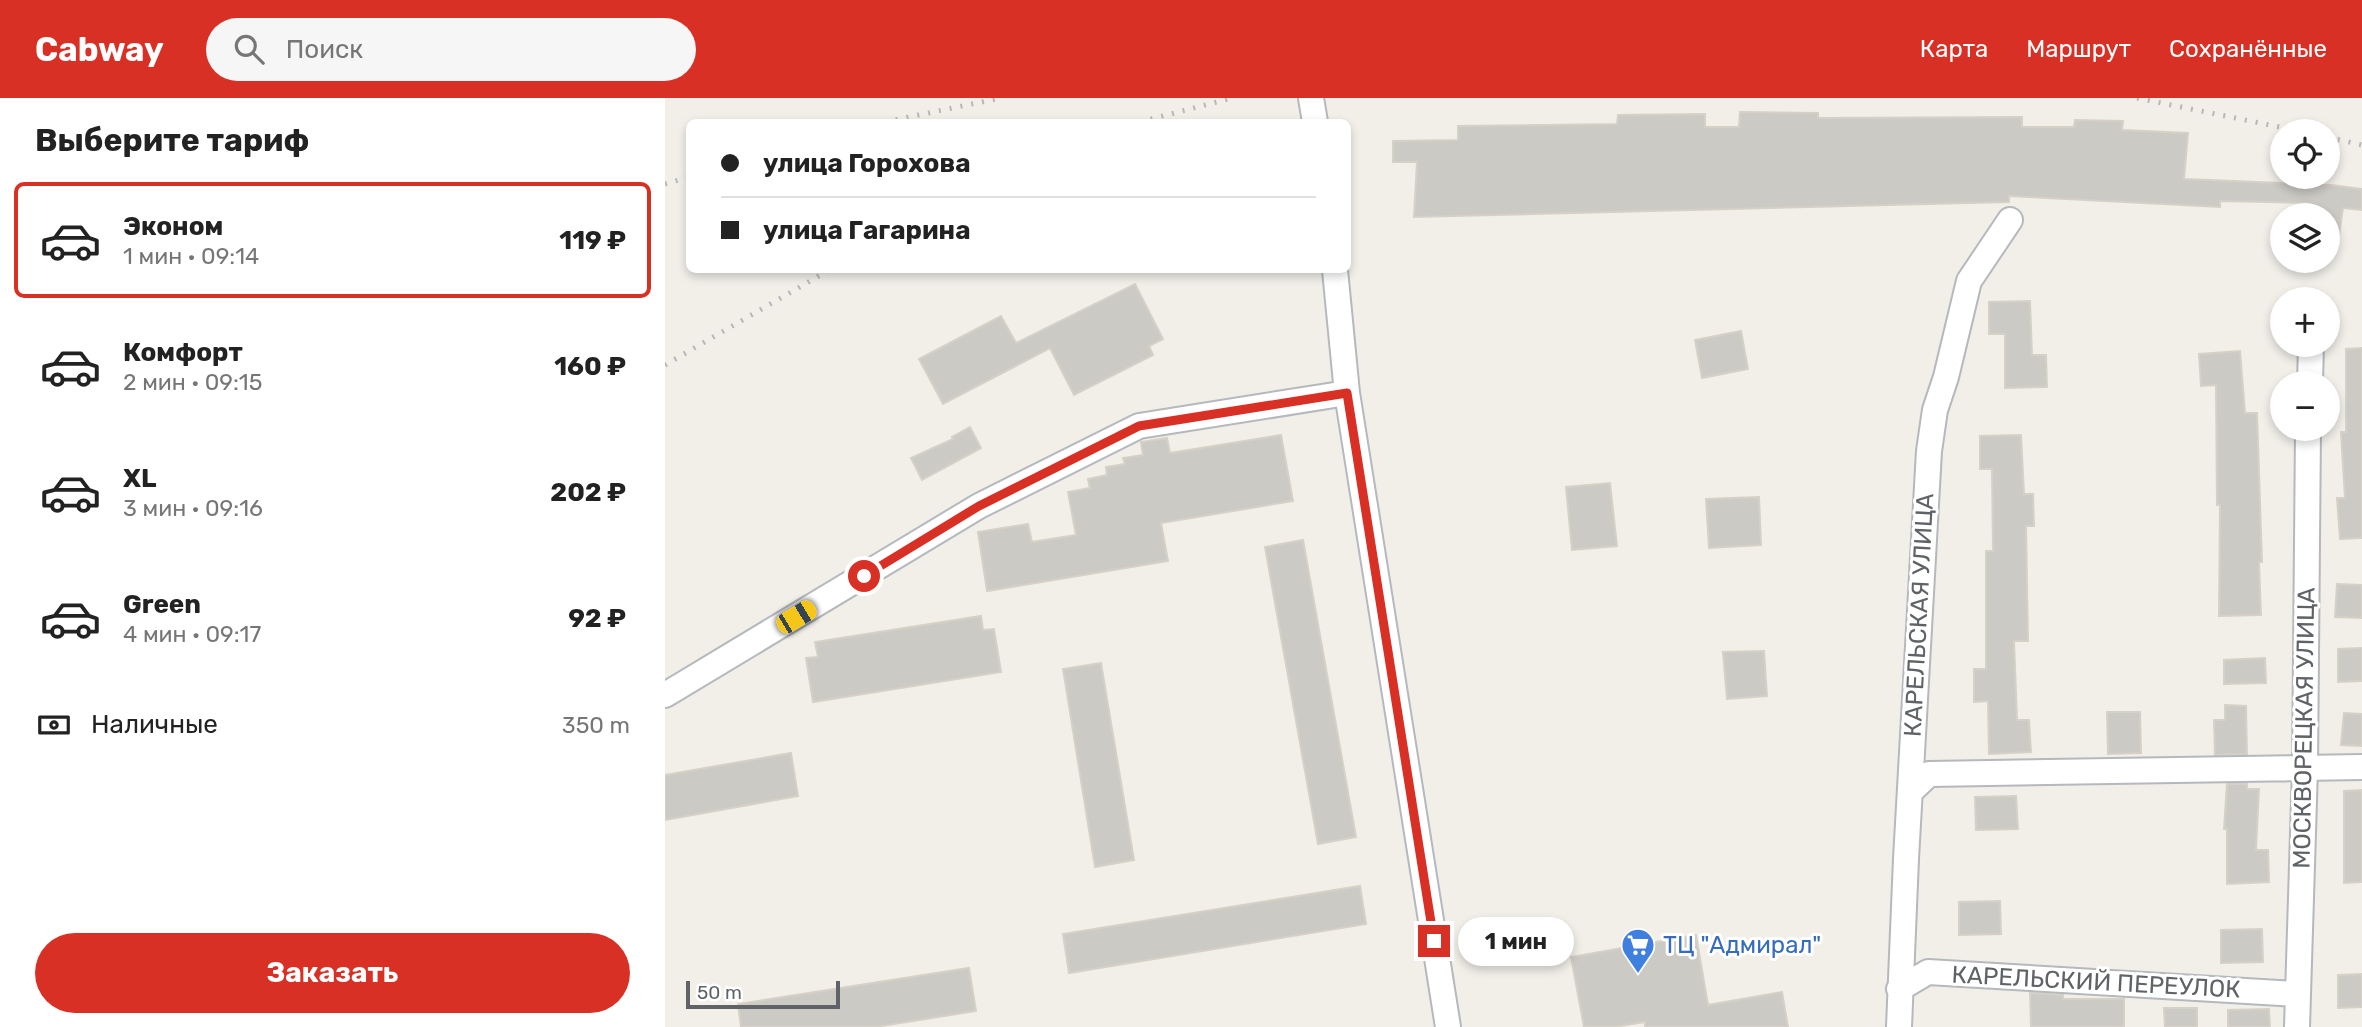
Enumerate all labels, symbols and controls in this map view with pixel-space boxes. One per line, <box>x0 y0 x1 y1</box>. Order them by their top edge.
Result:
search box <box>206 18 696 81</box>
text: Cabway <box>35 30 164 69</box>
icon: search <box>230 30 268 68</box>
text: Поиск <box>286 34 363 65</box>
text: Карта <box>1920 35 1988 63</box>
text: Маршрут <box>2026 35 2131 63</box>
text: Сохранённые <box>2169 35 2327 63</box>
map controls <box>2270 119 2340 441</box>
button: locate <box>2270 119 2340 189</box>
text: Выберите тариф <box>35 121 309 159</box>
text: улица Горохова <box>763 148 971 179</box>
button: layers <box>2270 203 2340 273</box>
icon: car <box>39 209 102 272</box>
text: Эконом <box>123 211 223 242</box>
text: улица Гагарина <box>763 215 970 246</box>
text: 119 ₽ <box>559 225 626 256</box>
text: 1 мин · 09:14 <box>123 242 259 270</box>
button: + <box>2270 287 2340 357</box>
icon: car <box>39 335 102 398</box>
text: Комфорт <box>123 337 243 368</box>
text: 160 ₽ <box>554 351 626 382</box>
text: 2 мин · 09:15 <box>123 368 262 396</box>
button: − <box>2270 371 2340 441</box>
icon: car <box>39 461 102 524</box>
text: XL <box>123 463 156 494</box>
text: 202 ₽ <box>550 477 626 508</box>
street label: КАРЕЛЬСКАЯ УЛИЦА <box>1899 493 1939 737</box>
text: 3 мин · 09:16 <box>123 494 263 522</box>
route start <box>848 560 880 592</box>
icon: car <box>39 587 102 650</box>
street label: МОСКВОРЕЦКАЯ УЛИЦА <box>2288 587 2320 869</box>
text: Green <box>123 589 201 620</box>
car <box>773 597 820 637</box>
text: 92 ₽ <box>568 603 626 634</box>
text: 4 мин · 09:17 <box>123 620 261 648</box>
icon: cash <box>35 706 73 744</box>
text: Наличные <box>91 709 218 740</box>
text: 350 m <box>562 711 630 739</box>
callout: 1 мин <box>1459 916 1574 966</box>
route end <box>1418 925 1450 957</box>
supermarket icon: ТЦ "Адмирал" <box>1619 926 1657 975</box>
text: 1 мин <box>1485 927 1547 955</box>
place label: ТЦ "Адмирал" <box>1663 931 1821 959</box>
button: Заказать <box>35 933 630 1013</box>
street label: КАРЕЛЬСКИЙ ПЕРЕУЛОК <box>1951 960 2241 1004</box>
scale bar <box>686 978 840 1010</box>
text: 50 m <box>697 981 742 1004</box>

